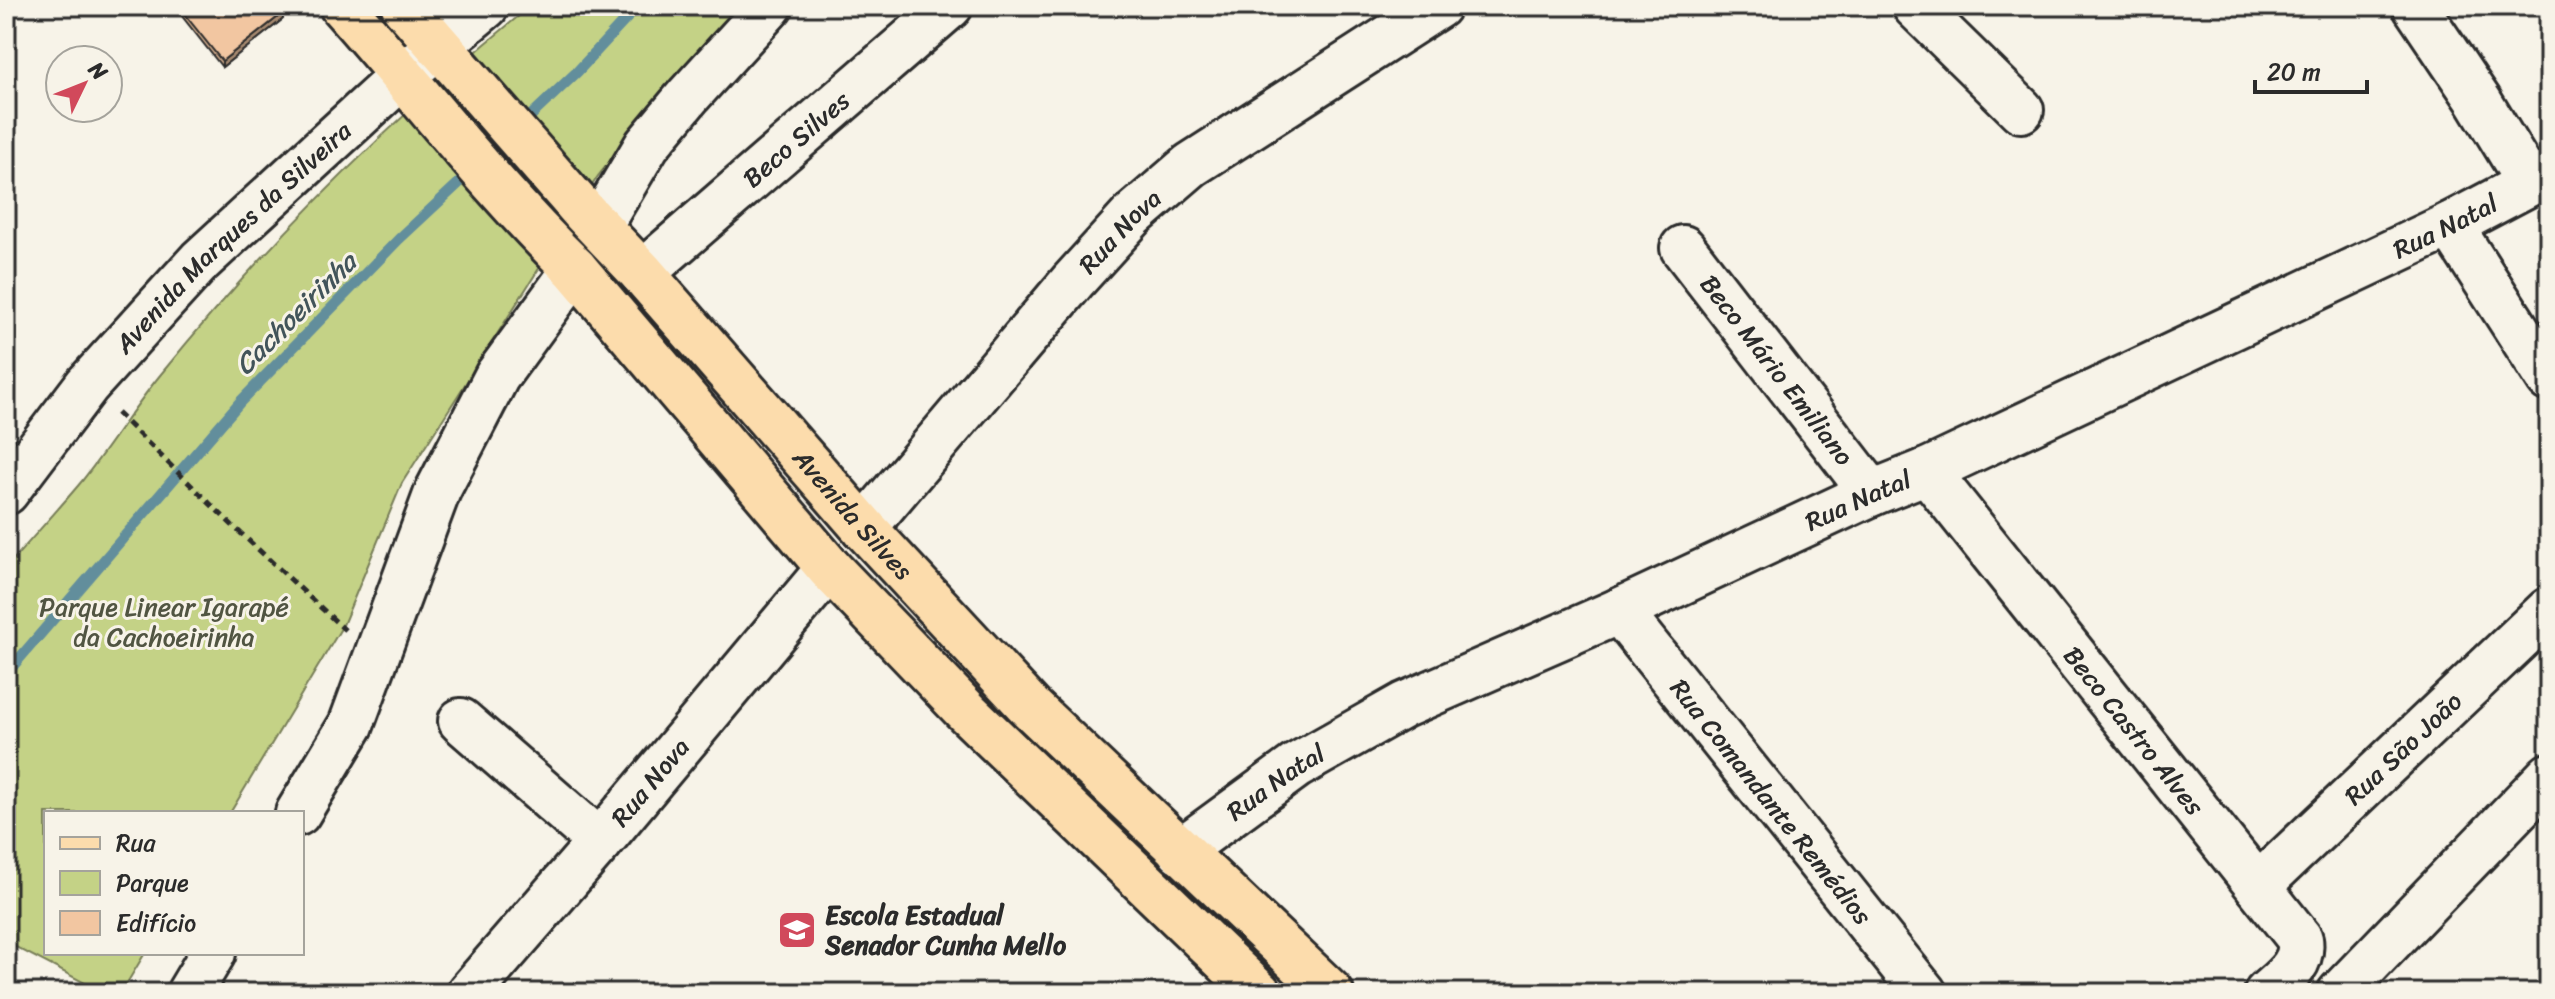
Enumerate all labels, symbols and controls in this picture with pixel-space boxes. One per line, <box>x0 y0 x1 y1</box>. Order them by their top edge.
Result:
north arrow <box>44 44 124 124</box>
scale bar <box>2255 44 2367 94</box>
text: N <box>78 51 118 90</box>
text: 20 m <box>2267 51 2321 93</box>
street label: Beco Silves <box>732 78 862 200</box>
street label: Avenida Marques da Silveira <box>102 109 363 365</box>
street label: Rua Nova <box>1066 177 1172 285</box>
street label: Rua Natal <box>2385 180 2507 272</box>
water label: Cachoeirinha <box>222 238 371 387</box>
street label: Beco Mário Emiliano <box>1688 264 1866 476</box>
street label: Avenida Silves <box>780 437 925 591</box>
street label: Rua Natal <box>1797 456 1919 544</box>
park label: Parque Linear Igarapé da Cachoeirinha <box>39 584 289 660</box>
street label: Beco Castro Alves <box>2051 635 2217 827</box>
street label: Rua Comandante Remédios <box>1658 668 1885 935</box>
street label: Rua São João <box>2333 680 2473 817</box>
street label: Rua Nova <box>598 727 702 837</box>
street label: Rua Natal <box>1216 731 1334 833</box>
legend <box>44 811 304 955</box>
text: Rua <box>116 822 156 864</box>
text: Parque <box>116 862 189 904</box>
place label: Escola Estadual Senador Cunha Mello <box>824 892 1067 968</box>
text: Edifício <box>116 902 196 944</box>
school or university icon: Escola Estadual Senador Cunha Mello <box>776 909 818 951</box>

